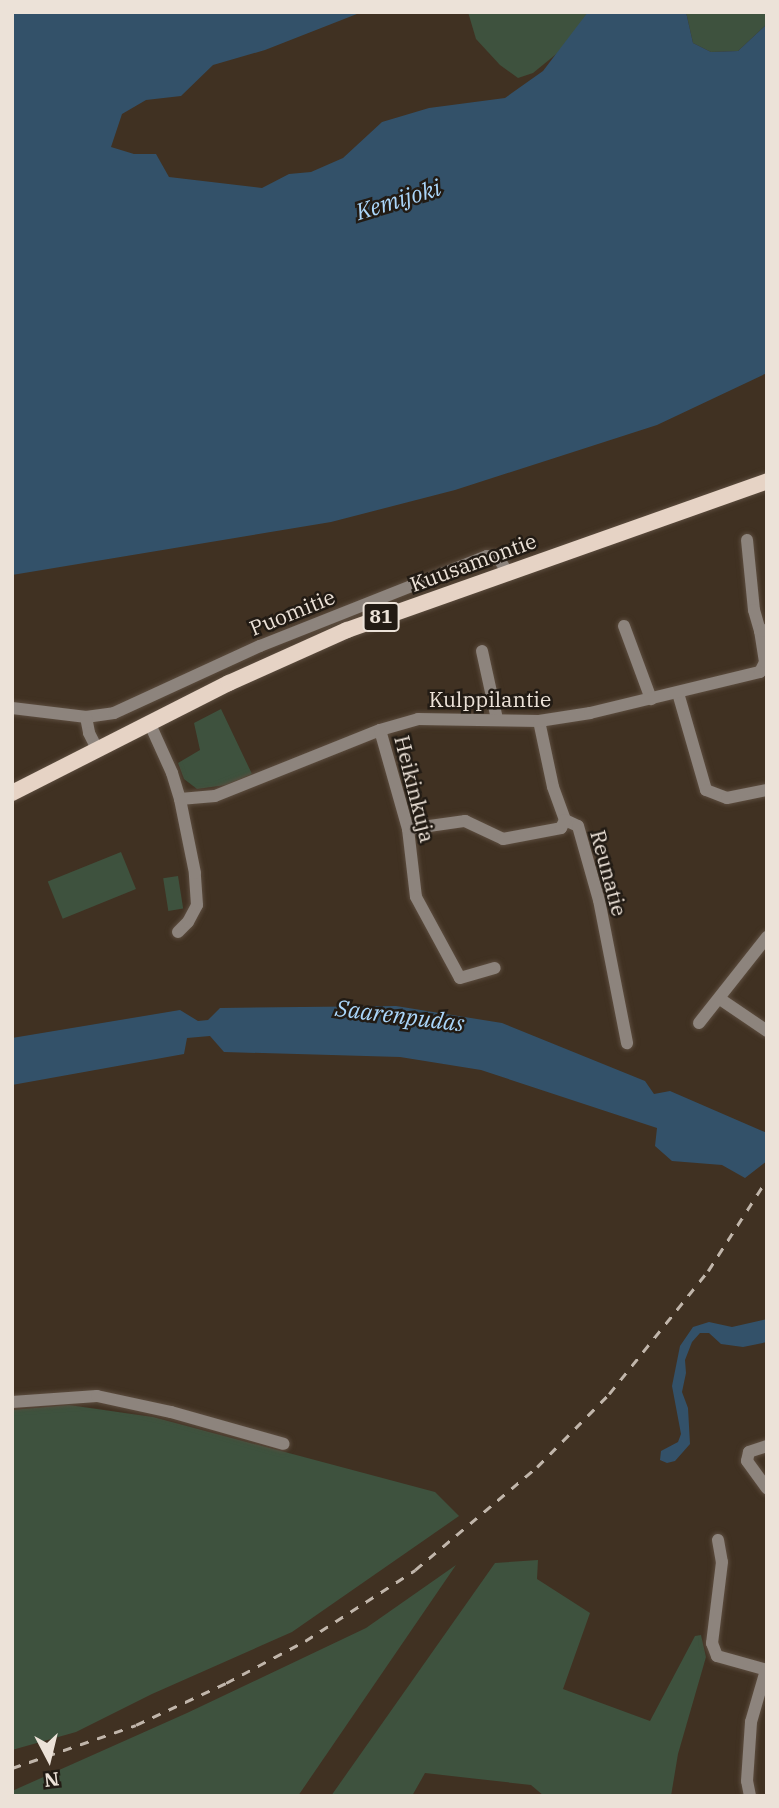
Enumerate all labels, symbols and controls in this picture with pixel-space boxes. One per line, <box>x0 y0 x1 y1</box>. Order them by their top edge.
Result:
water label: Kemijoki <box>352 173 444 225</box>
street label: Kuusamontie <box>406 527 540 597</box>
street label: Puomitie <box>246 583 338 641</box>
road number: 81 <box>362 602 400 632</box>
street label: Kulppilantie <box>429 686 551 712</box>
street label: Heikinkuja <box>390 733 440 845</box>
street label: Reunatie <box>585 827 633 919</box>
water label: Saarenpudas <box>334 993 466 1037</box>
north arrow <box>14 1724 84 1794</box>
text: N <box>43 1767 60 1793</box>

